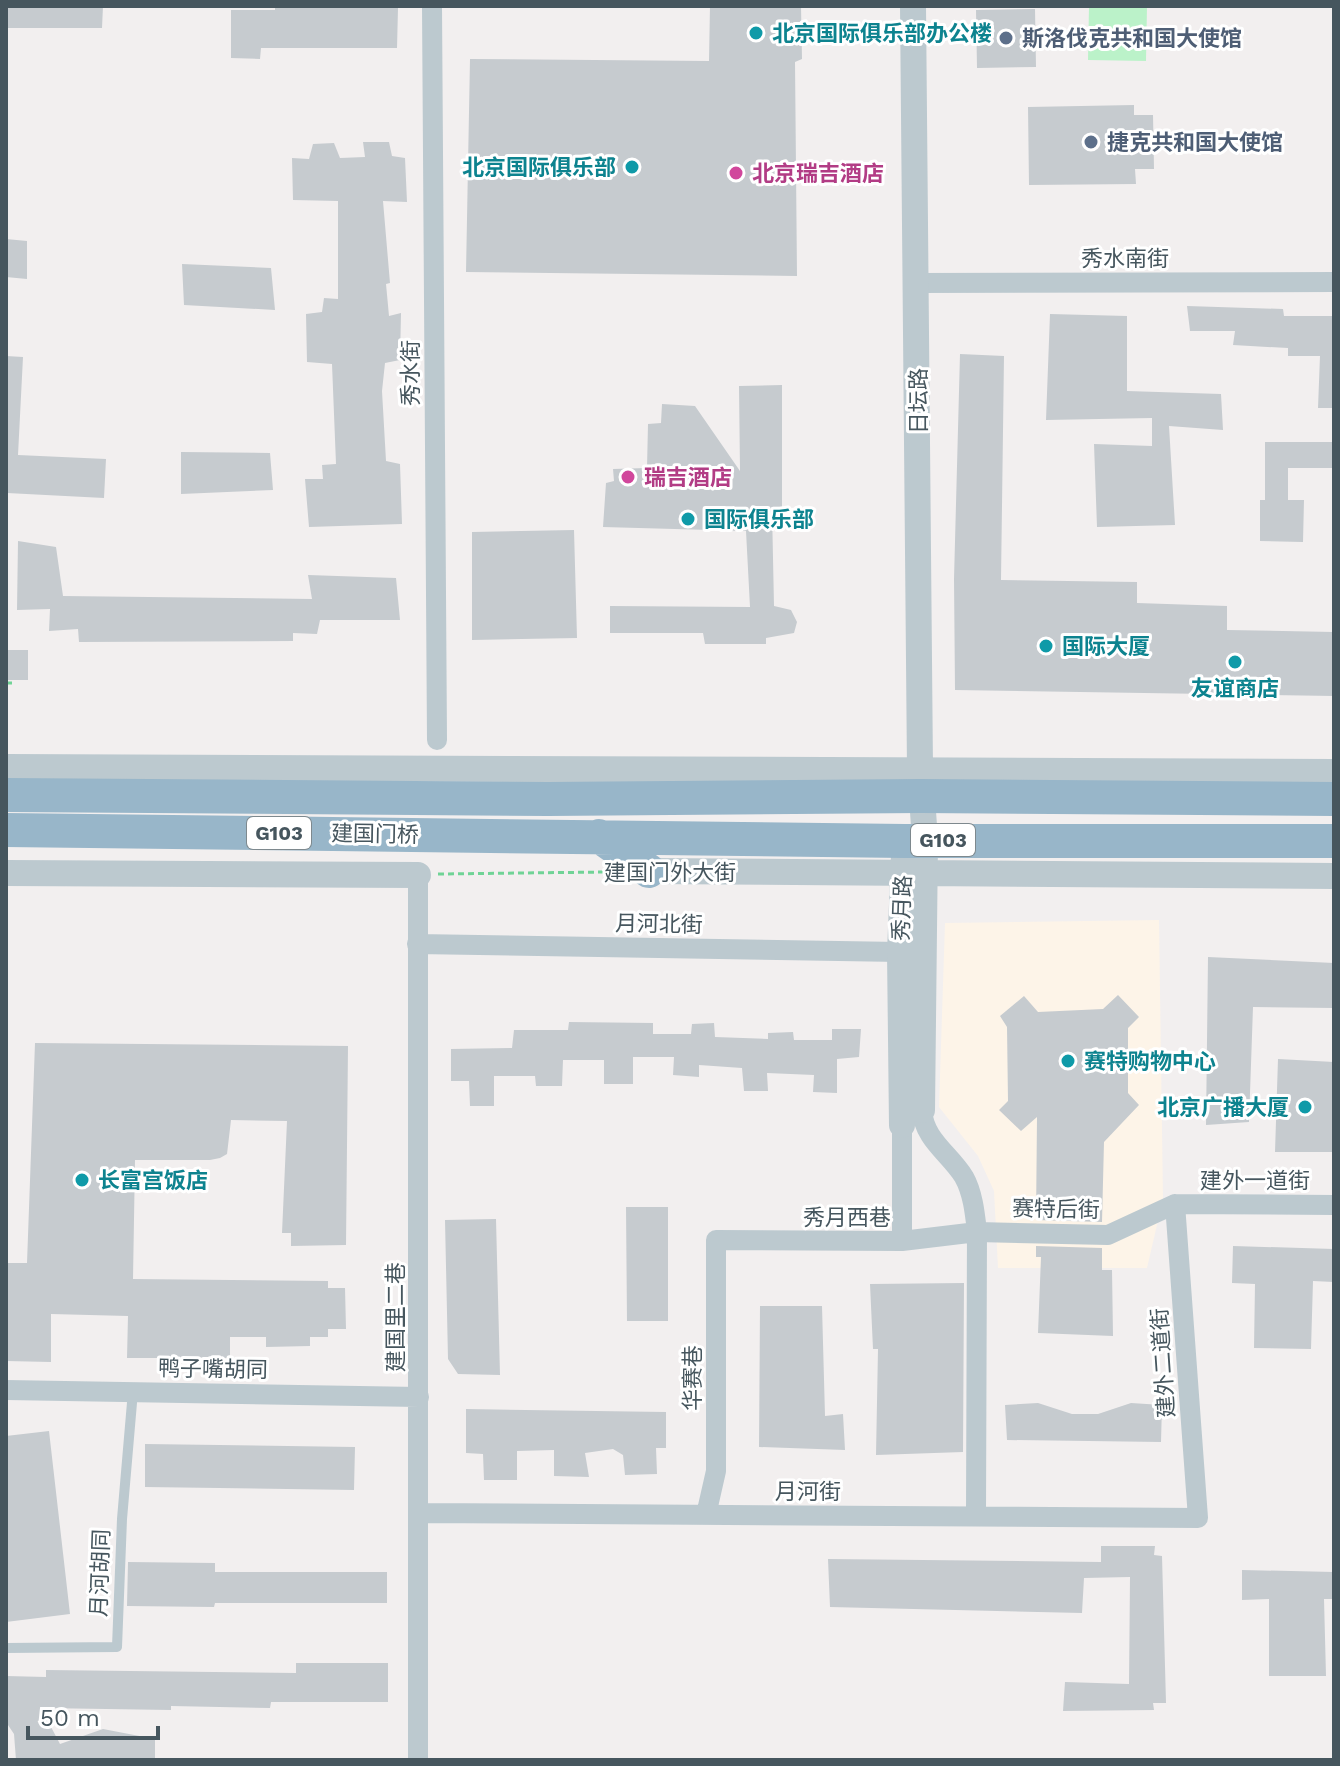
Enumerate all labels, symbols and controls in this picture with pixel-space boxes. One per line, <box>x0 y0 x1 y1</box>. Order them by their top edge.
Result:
place label: 北京国际俱乐部办公楼 <box>772 21 992 46</box>
marker: 北京国际俱乐部办公楼 <box>747 24 765 42</box>
place label: 斯洛伐克共和国大使馆 <box>1022 26 1242 51</box>
marker: 斯洛伐克共和国大使馆 <box>997 29 1015 47</box>
place label: 捷克共和国大使馆 <box>1107 130 1283 155</box>
marker: 捷克共和国大使馆 <box>1082 133 1100 151</box>
place label: 北京国际俱乐部 <box>462 155 616 180</box>
marker: 北京国际俱乐部 <box>623 158 641 176</box>
place label: 北京瑞吉酒店 <box>752 161 884 186</box>
marker: 北京瑞吉酒店 <box>727 164 745 182</box>
street label: 秀水南街 <box>1081 246 1169 271</box>
street label: 秀水街 <box>398 340 423 406</box>
street label: 日坛路 <box>906 368 931 434</box>
place label: 瑞吉酒店 <box>644 465 732 490</box>
marker: 瑞吉酒店 <box>619 468 637 486</box>
place label: 国际俱乐部 <box>704 507 814 532</box>
marker: 国际俱乐部 <box>679 510 697 528</box>
place label: 国际大厦 <box>1062 634 1150 659</box>
marker: 国际大厦 <box>1037 637 1055 655</box>
marker: 友谊商店 <box>1226 653 1244 671</box>
place label: 友谊商店 <box>1191 676 1279 701</box>
road number: G103 <box>247 817 311 849</box>
street label: 建国门桥 <box>331 821 419 847</box>
road number: G103 <box>911 824 975 856</box>
street label: 建国门外大街 <box>604 860 736 885</box>
street label: 秀月路 <box>888 875 916 941</box>
street label: 月河北街 <box>615 911 703 937</box>
place label: 赛特购物中心 <box>1084 1049 1216 1074</box>
marker: 赛特购物中心 <box>1059 1052 1077 1070</box>
place label: 北京广播大厦 <box>1157 1095 1289 1120</box>
marker: 北京广播大厦 <box>1296 1098 1314 1116</box>
place label: 长富宫饭店 <box>98 1168 208 1193</box>
street label: 建外一道街 <box>1200 1168 1310 1193</box>
marker: 长富宫饭店 <box>73 1171 91 1189</box>
street label: 赛特后街 <box>1012 1196 1100 1222</box>
street label: 秀月西巷 <box>803 1205 891 1230</box>
street label: 建国里二巷 <box>383 1262 408 1372</box>
street label: 建外二道街 <box>1147 1307 1179 1419</box>
street label: 华赛巷 <box>680 1345 705 1411</box>
street label: 鸭子嘴胡同 <box>158 1356 268 1382</box>
street label: 月河街 <box>775 1479 841 1504</box>
street label: 月河胡同 <box>86 1529 114 1617</box>
scale bar <box>28 1690 158 1740</box>
text: 50 m <box>40 1704 100 1732</box>

